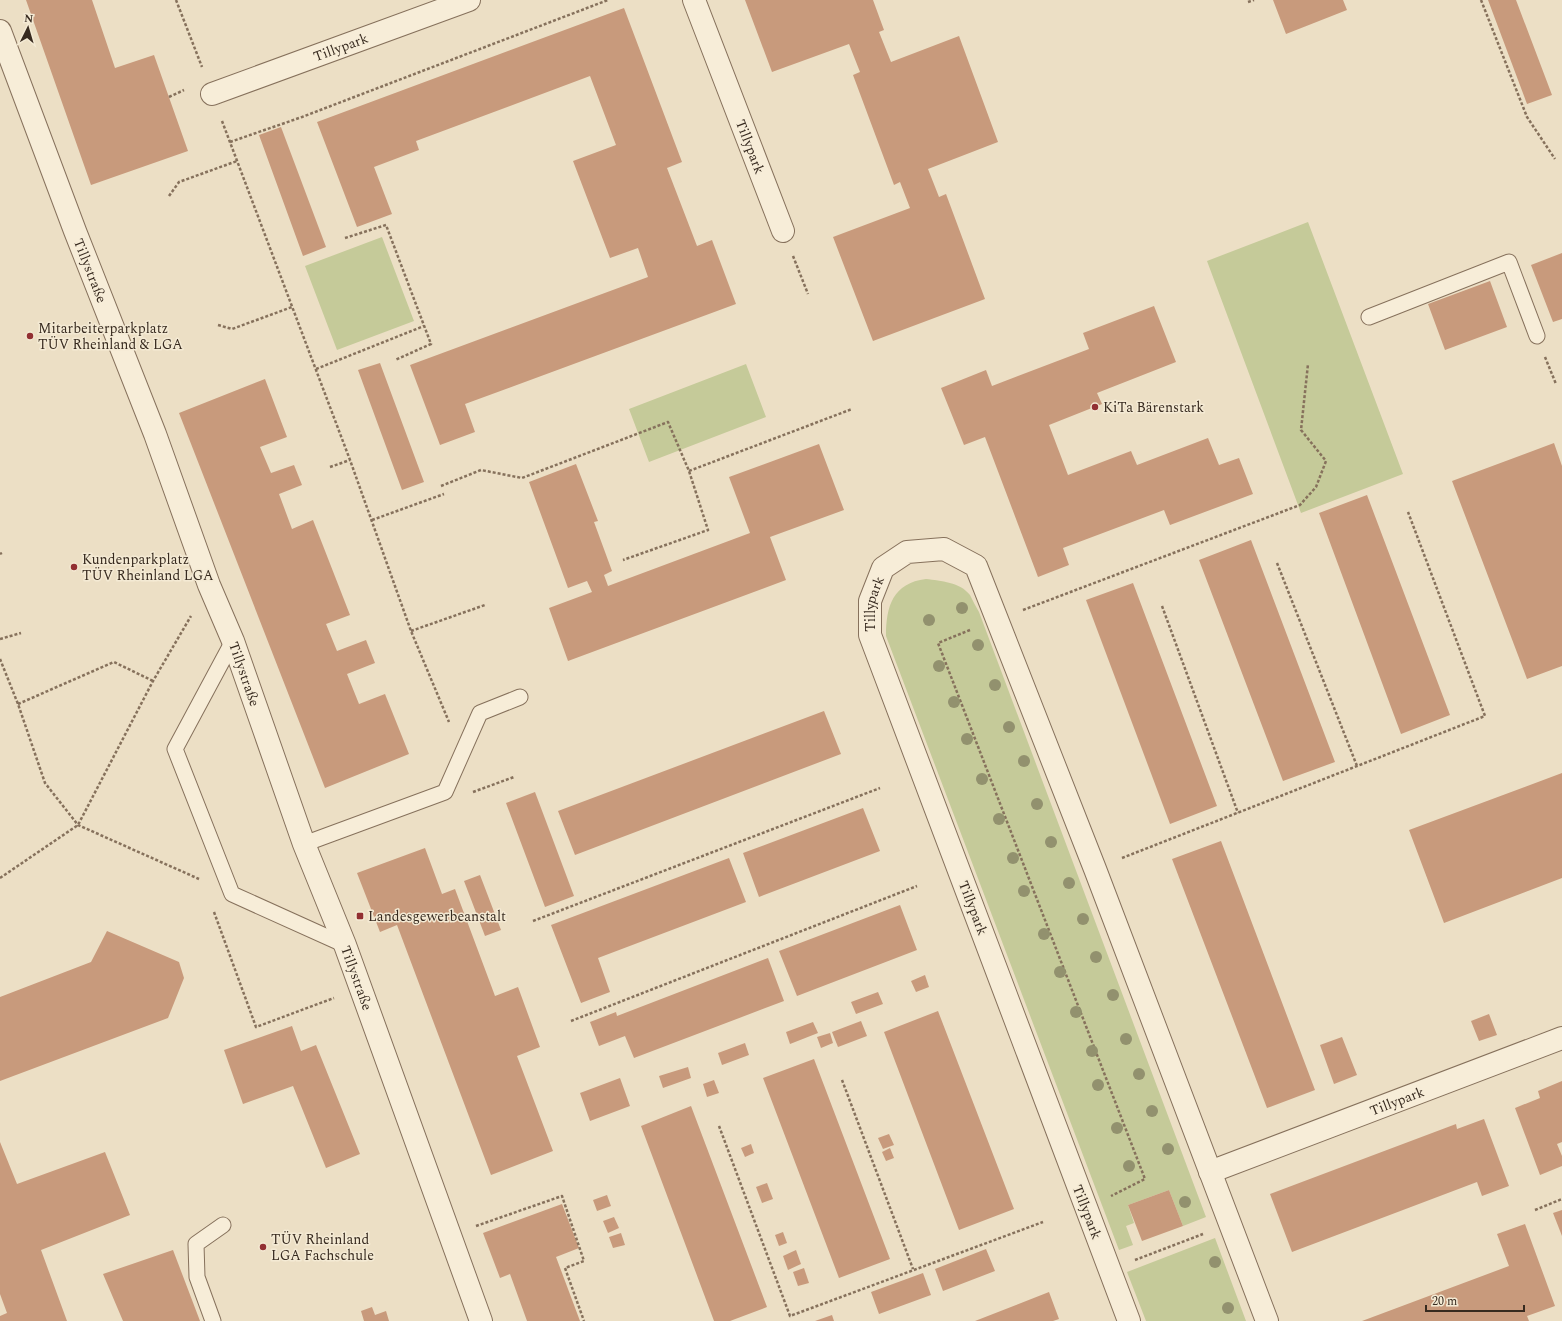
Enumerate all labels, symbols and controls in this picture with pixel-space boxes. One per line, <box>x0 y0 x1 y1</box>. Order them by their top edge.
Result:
north arrow <box>8 8 48 48</box>
text: N <box>24 10 34 27</box>
street label: Tillypark <box>310 27 371 67</box>
street label: Tillypark <box>730 116 771 177</box>
street label: Tillystraße <box>68 235 113 306</box>
place label: Mitarbeiterparkplatz TÜV Rheinland & LGA <box>38 318 183 355</box>
marker: Mitarbeiterparkplatz TÜV Rheinland & LGA <box>25 331 35 341</box>
place label: KiTa Bärenstark <box>1103 397 1204 418</box>
marker: KiTa Bärenstark <box>1090 402 1100 412</box>
place label: Kundenparkplatz TÜV Rheinland LGA <box>82 549 214 586</box>
marker: Kundenparkplatz TÜV Rheinland LGA <box>69 562 79 572</box>
street label: Tillypark <box>860 573 889 632</box>
street label: Tillystraße <box>223 639 266 710</box>
street label: Tillypark <box>953 878 993 939</box>
place label: Landesgewerbeanstalt <box>368 906 506 927</box>
marker: Landesgewerbeanstalt <box>355 911 365 921</box>
street label: Tillystraße <box>335 942 378 1013</box>
street label: Tillypark <box>1367 1081 1427 1121</box>
street label: Tillypark <box>1067 1182 1107 1243</box>
place label: TÜV Rheinland LGA Fachschule <box>271 1229 374 1266</box>
marker: TÜV Rheinland LGA Fachschule <box>258 1242 268 1252</box>
scale bar <box>1426 1287 1524 1313</box>
text: 20 m <box>1432 1292 1457 1311</box>

